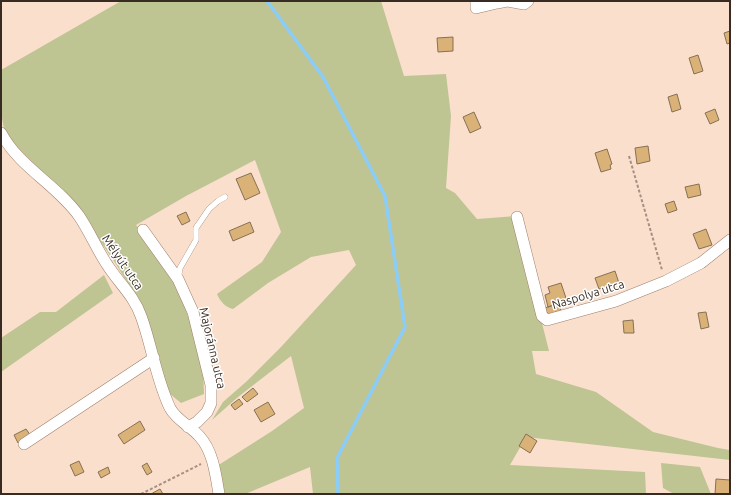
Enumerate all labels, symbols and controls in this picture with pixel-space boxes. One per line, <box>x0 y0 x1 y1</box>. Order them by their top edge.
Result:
street label: Mélyút utca <box>100 232 146 292</box>
street label: Naspolya utca <box>550 277 626 311</box>
street label: Majoránna utca <box>197 306 229 390</box>

